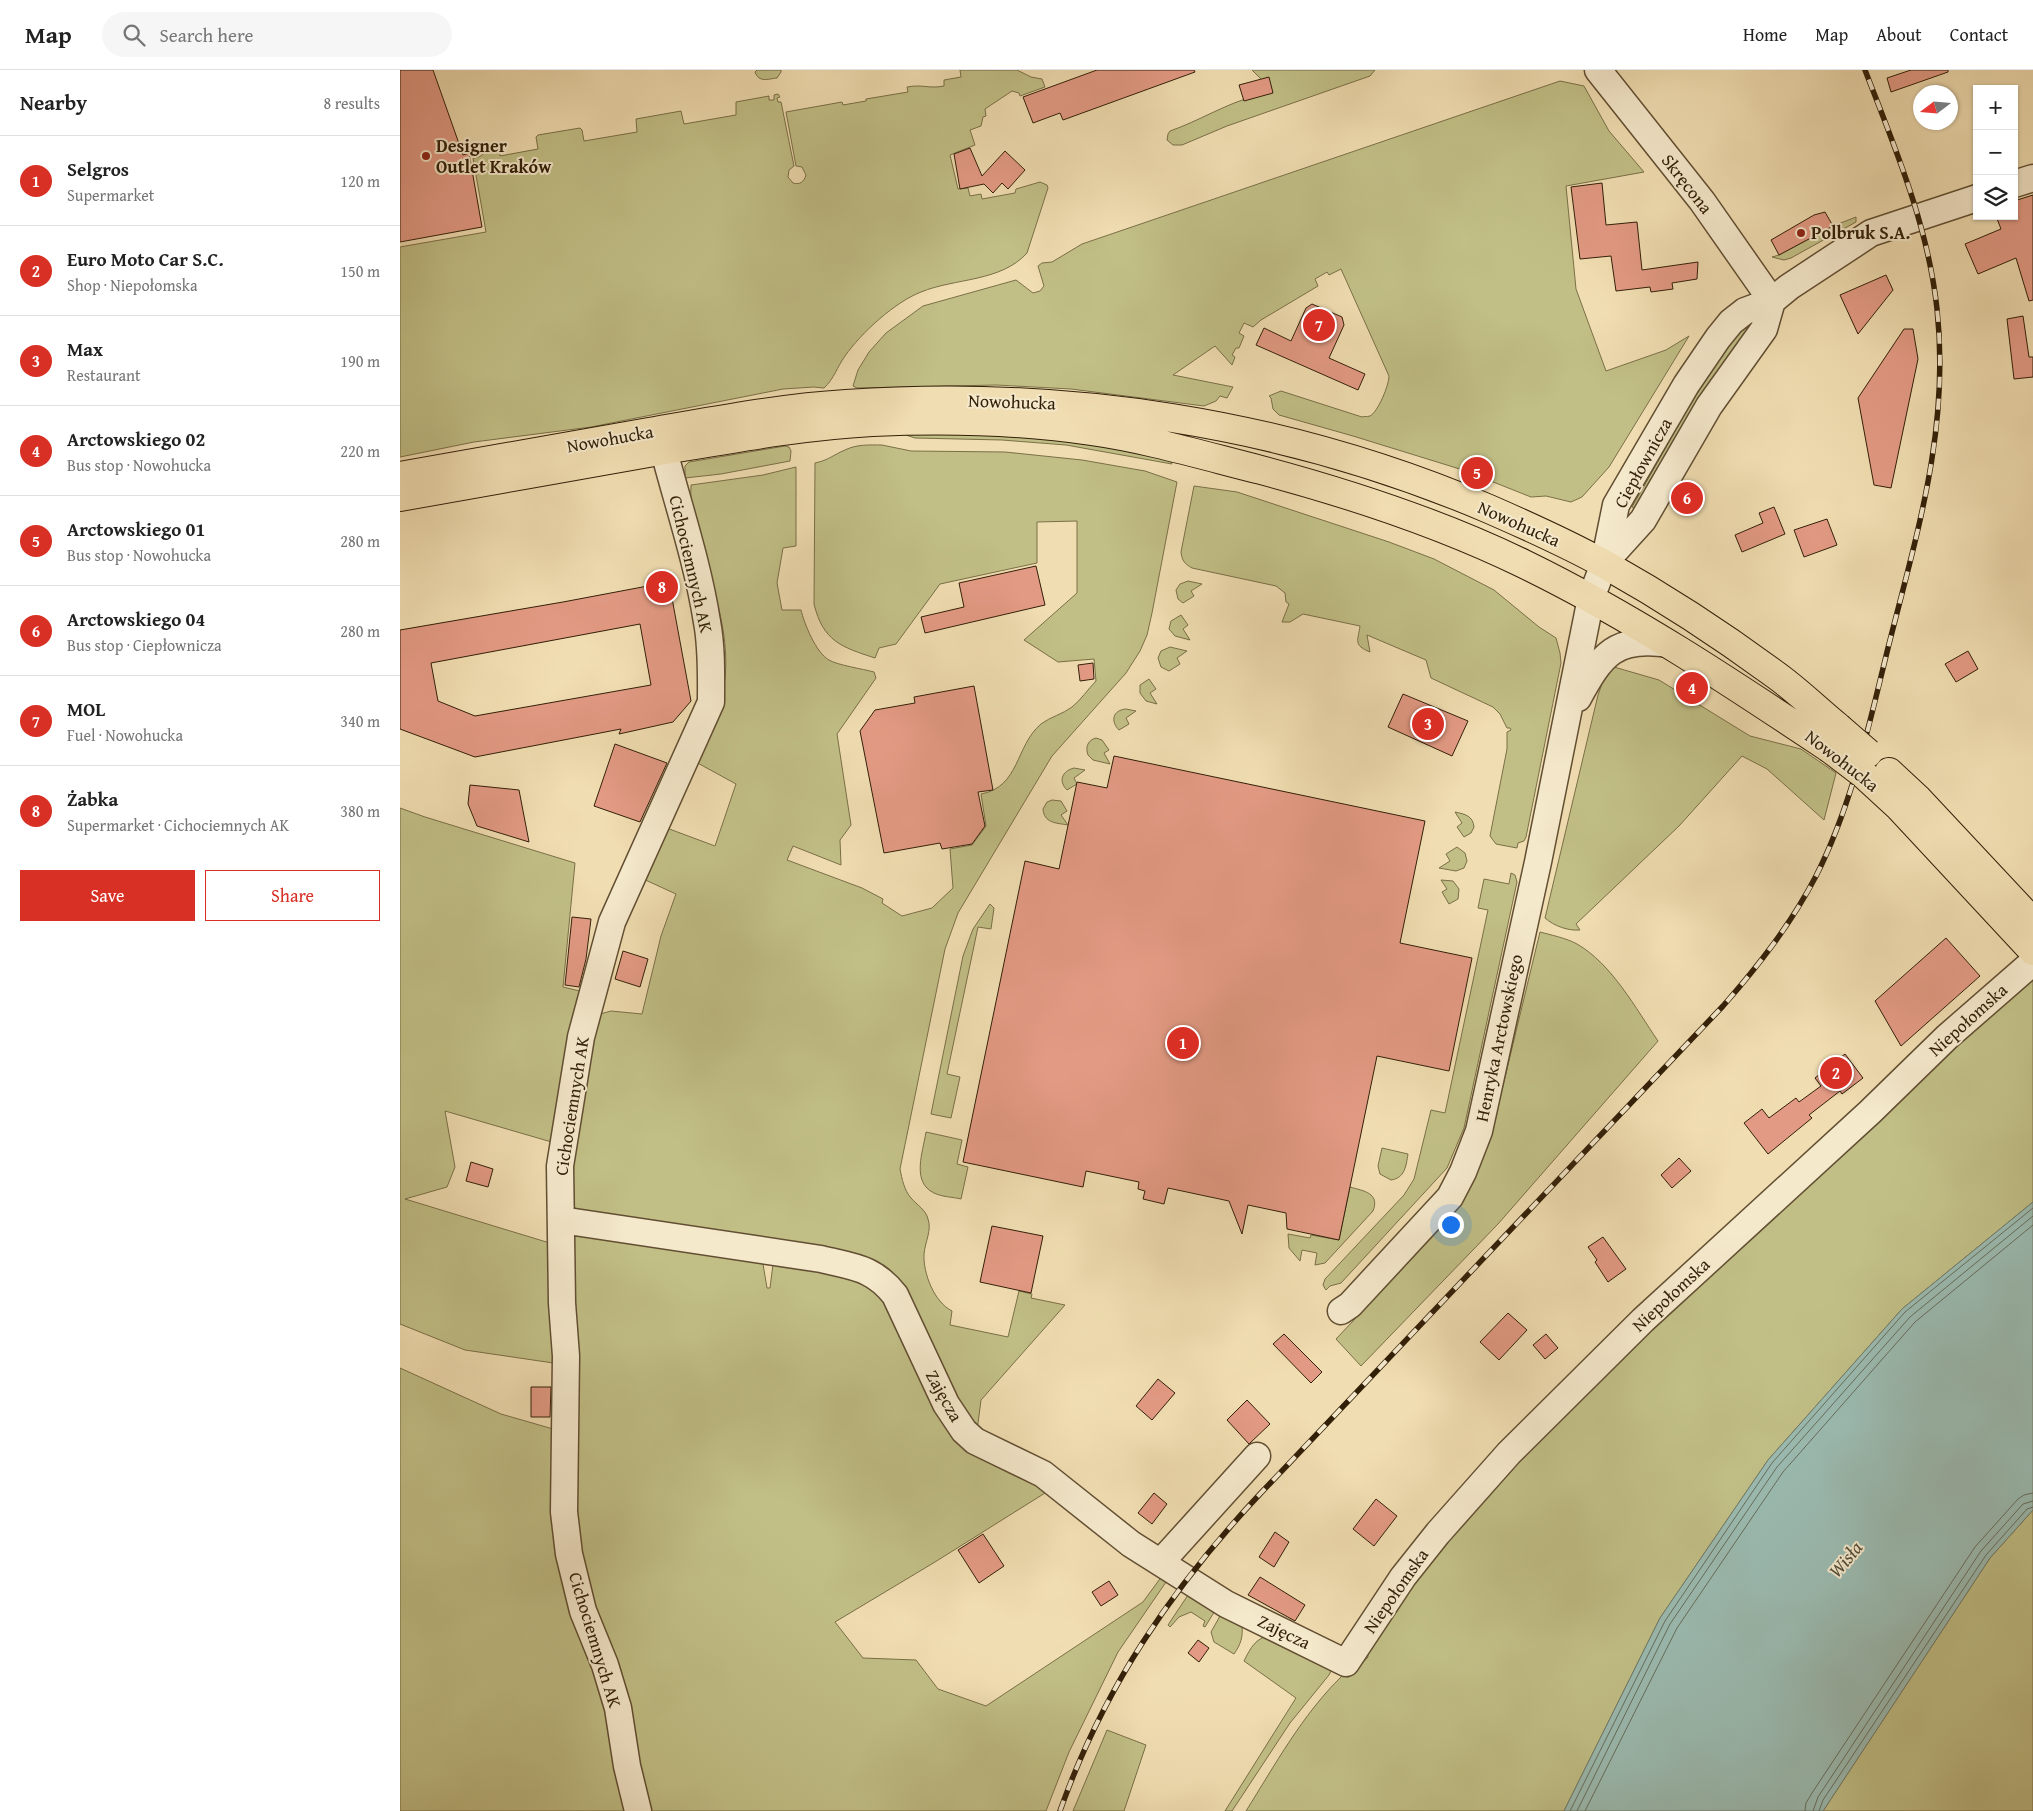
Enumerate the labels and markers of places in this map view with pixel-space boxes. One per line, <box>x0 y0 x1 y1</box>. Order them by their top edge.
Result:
place label: Designer Outlet Kraków <box>436 132 551 180</box>
marker: Designer Outlet Kraków <box>420 150 432 162</box>
place label: Polbruk S.A. <box>1811 219 1910 246</box>
marker: Polbruk S.A. <box>1795 227 1807 239</box>
pin: 7 <box>1303 306 1335 344</box>
pin: 5 <box>1461 454 1493 492</box>
pin: 6 <box>1671 479 1703 517</box>
pin: 8 <box>646 568 678 606</box>
pin: 4 <box>1676 669 1708 707</box>
pin: 3 <box>1412 705 1444 743</box>
pin: 1 <box>1167 1024 1199 1062</box>
pin: 2 <box>1820 1054 1852 1092</box>

